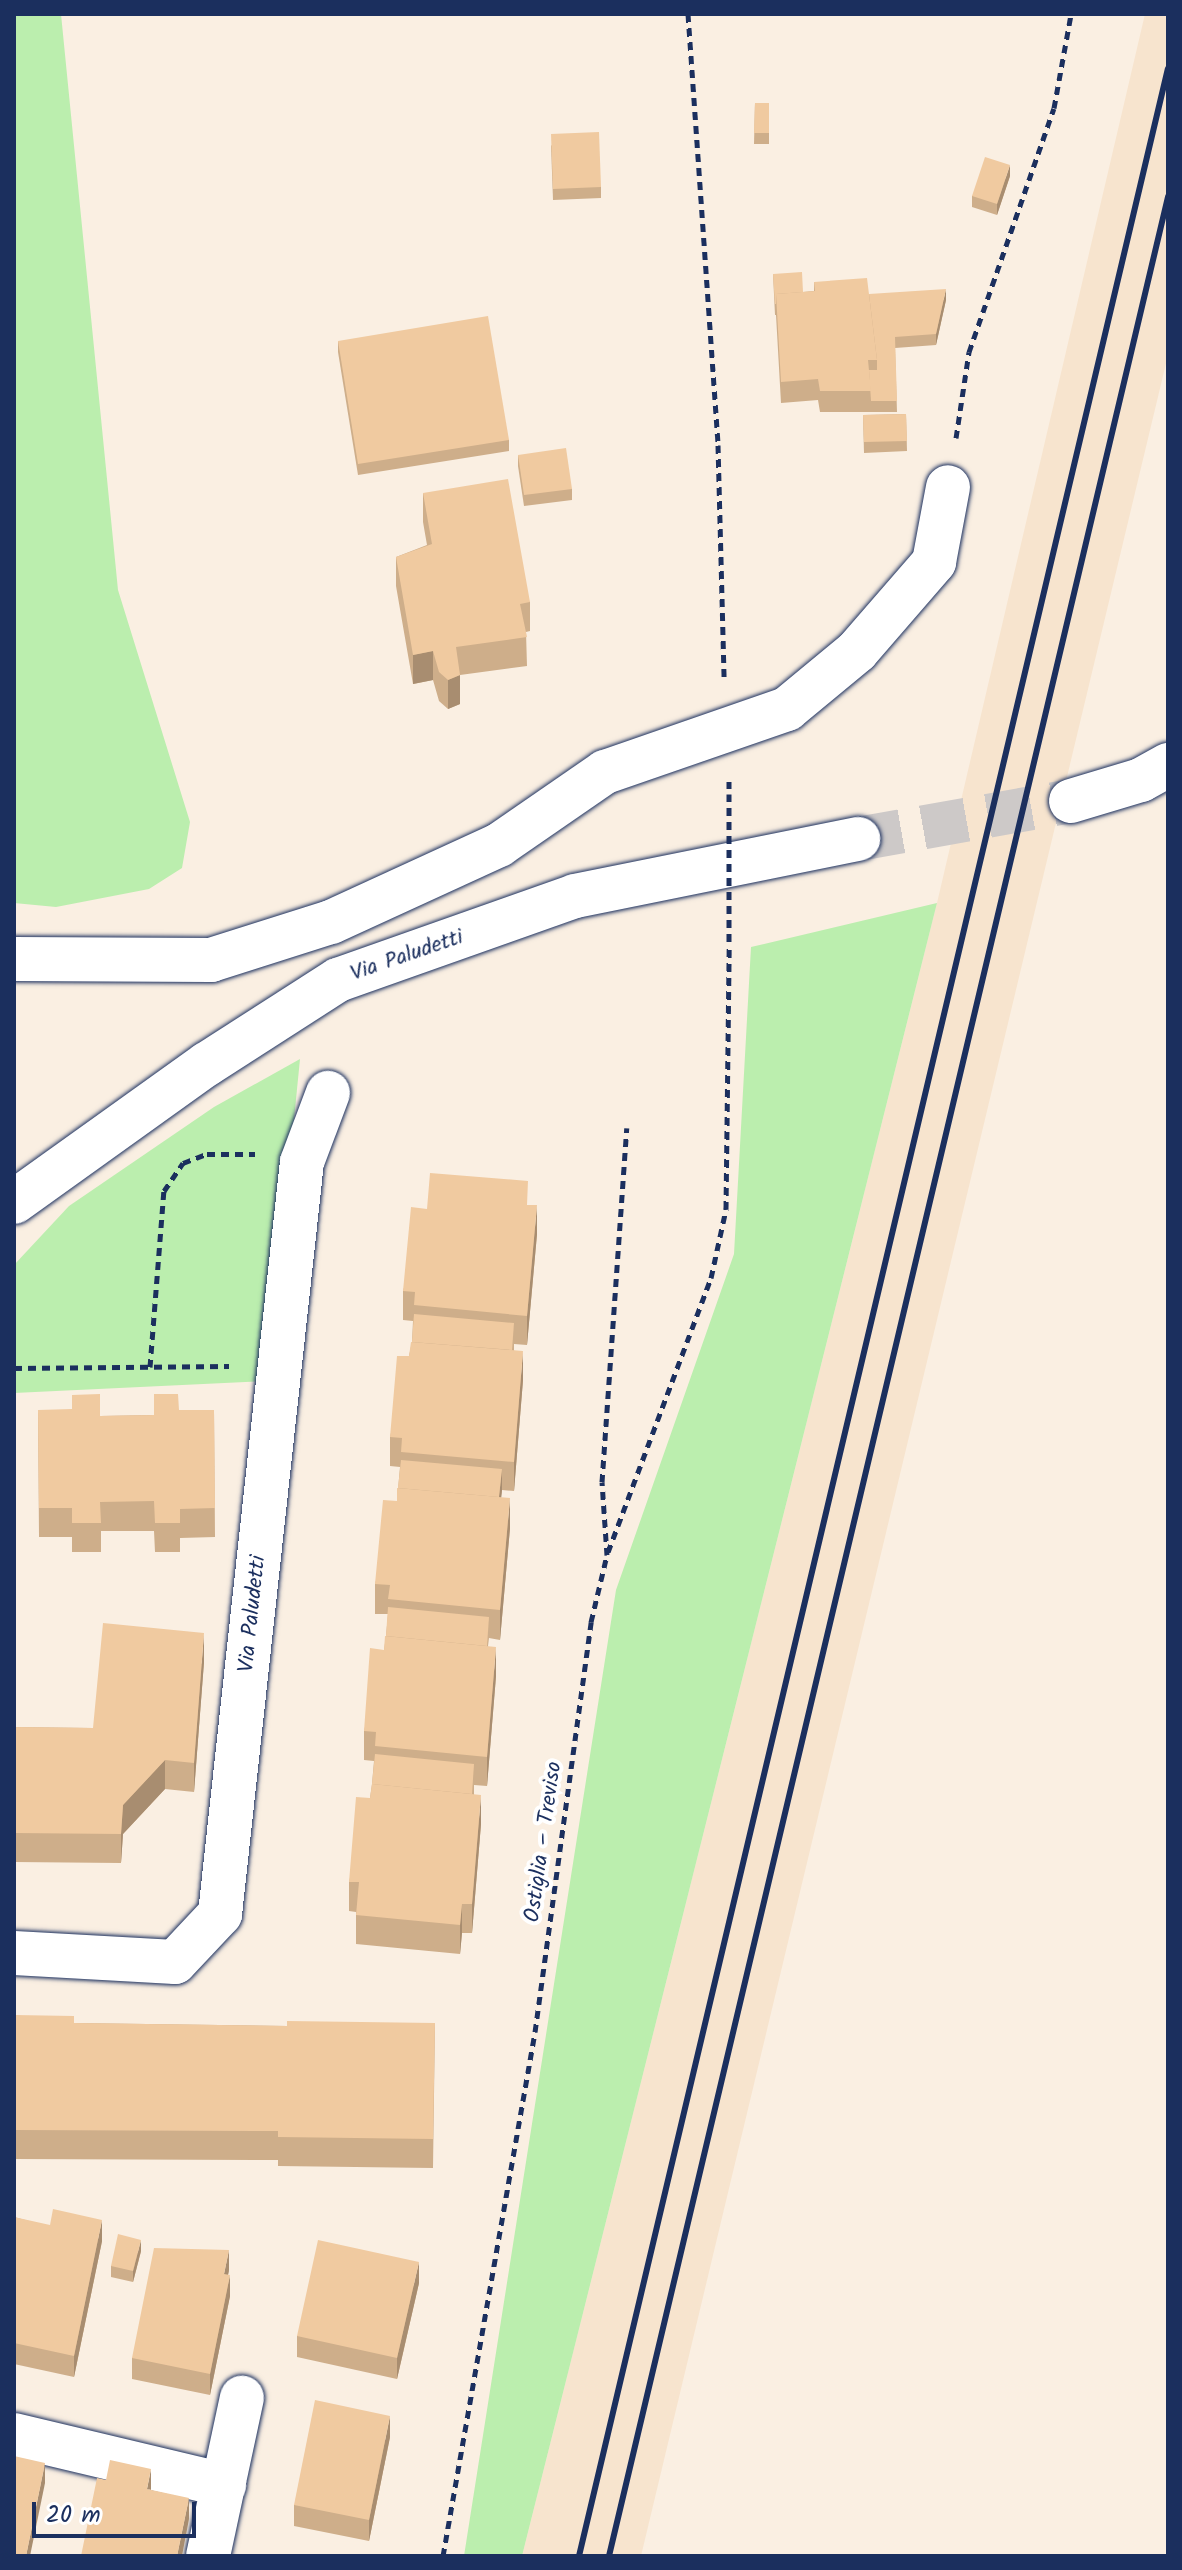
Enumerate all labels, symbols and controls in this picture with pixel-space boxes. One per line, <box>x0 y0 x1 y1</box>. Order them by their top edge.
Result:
street label: Via Paludetti <box>347 924 467 988</box>
street label: Via Paludetti <box>234 1554 272 1674</box>
street label: Ostiglia – Treviso <box>520 1760 568 1924</box>
scale bar <box>36 2486 200 2536</box>
text: 20 m <box>46 2496 101 2535</box>

